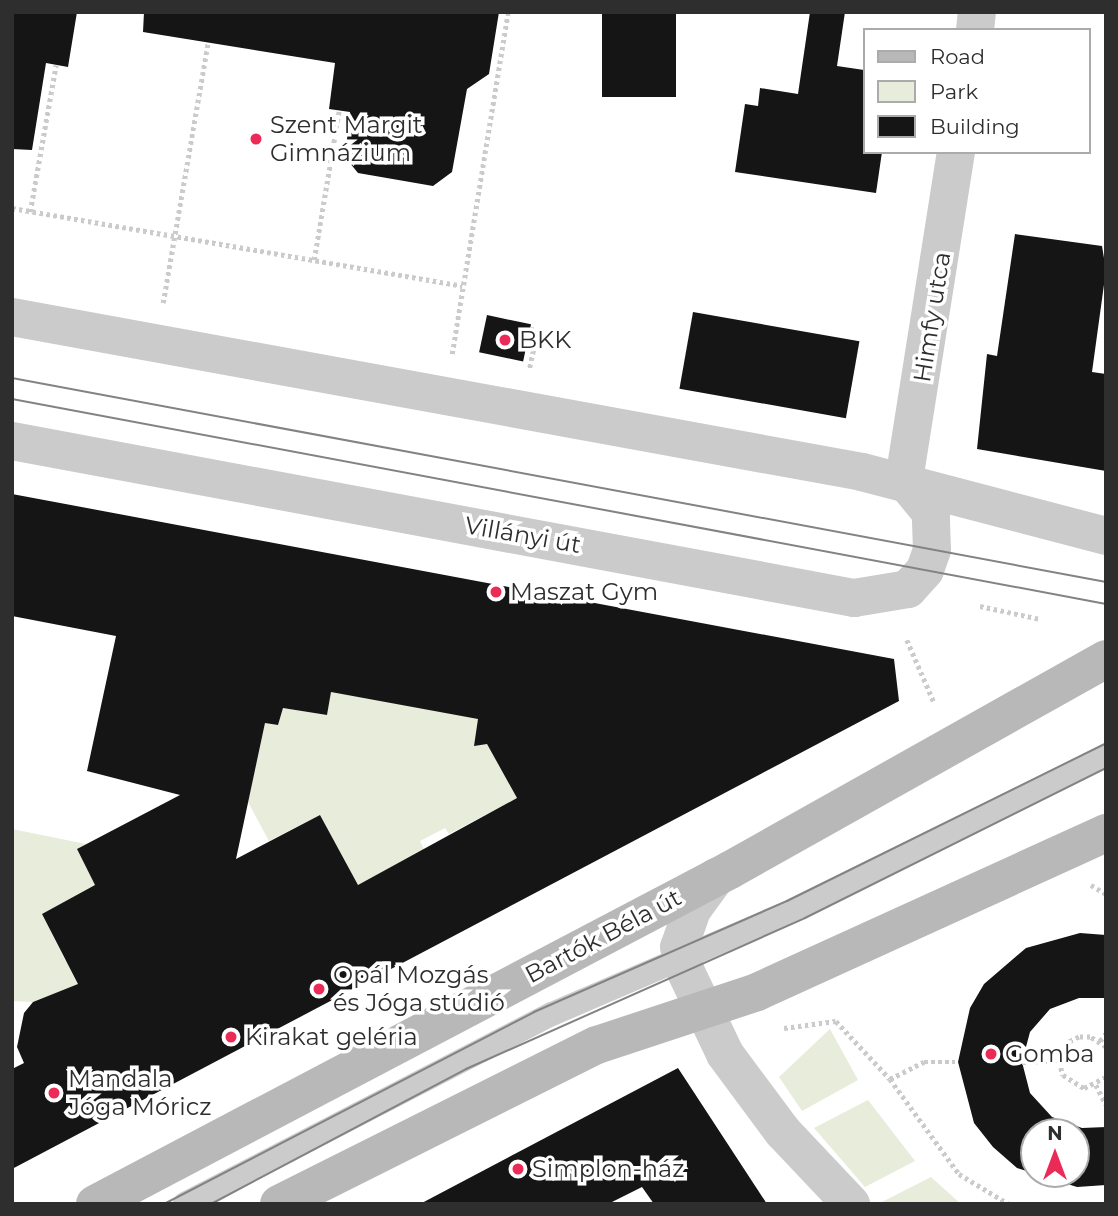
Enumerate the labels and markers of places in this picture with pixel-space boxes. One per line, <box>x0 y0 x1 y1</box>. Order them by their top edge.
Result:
place label: Szent Margit Gimnázium <box>270 111 422 167</box>
marker: Szent Margit Gimnázium <box>248 131 264 147</box>
place label: BKK <box>519 326 571 354</box>
marker: BKK <box>497 332 513 348</box>
place label: Maszat Gym <box>510 578 658 606</box>
marker: Maszat Gym <box>488 584 504 600</box>
place label: Opál Mozgás és Jóga stúdió <box>333 961 505 1017</box>
marker: Opál Mozgás és Jóga stúdió <box>311 981 327 997</box>
place label: Kirakat geléria <box>245 1023 418 1051</box>
marker: Kirakat geléria <box>223 1029 239 1045</box>
place label: Gomba <box>1005 1040 1094 1068</box>
marker: Gomba <box>983 1046 999 1062</box>
place label: Mandala Jóga Móricz <box>68 1065 211 1121</box>
marker: Mandala Jóga Móricz <box>46 1085 62 1101</box>
place label: Simplon-ház <box>532 1155 684 1183</box>
marker: Simplon-ház <box>510 1161 526 1177</box>

